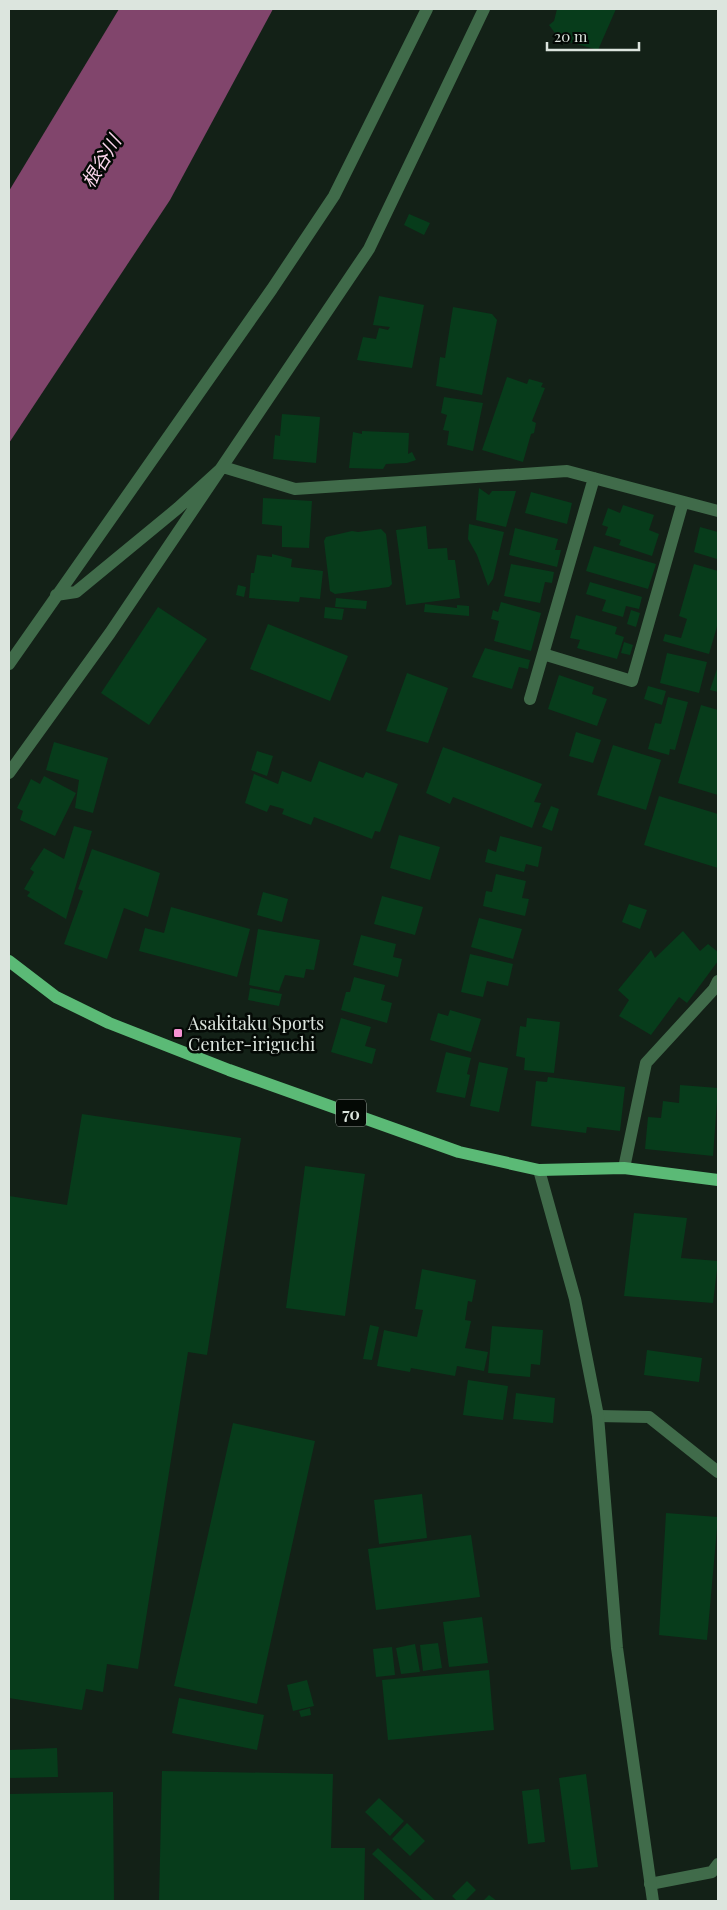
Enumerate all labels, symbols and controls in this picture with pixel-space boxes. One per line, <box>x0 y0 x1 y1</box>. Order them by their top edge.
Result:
scale bar <box>547 20 640 52</box>
text: 20 m <box>554 26 588 46</box>
water label: 根谷川 <box>74 128 127 192</box>
place label: Asakitaku Sports Center-iriguchi <box>187 1011 324 1056</box>
marker: Asakitaku Sports Center-iriguchi <box>172 1027 184 1039</box>
road number: 70 <box>336 1100 366 1126</box>

